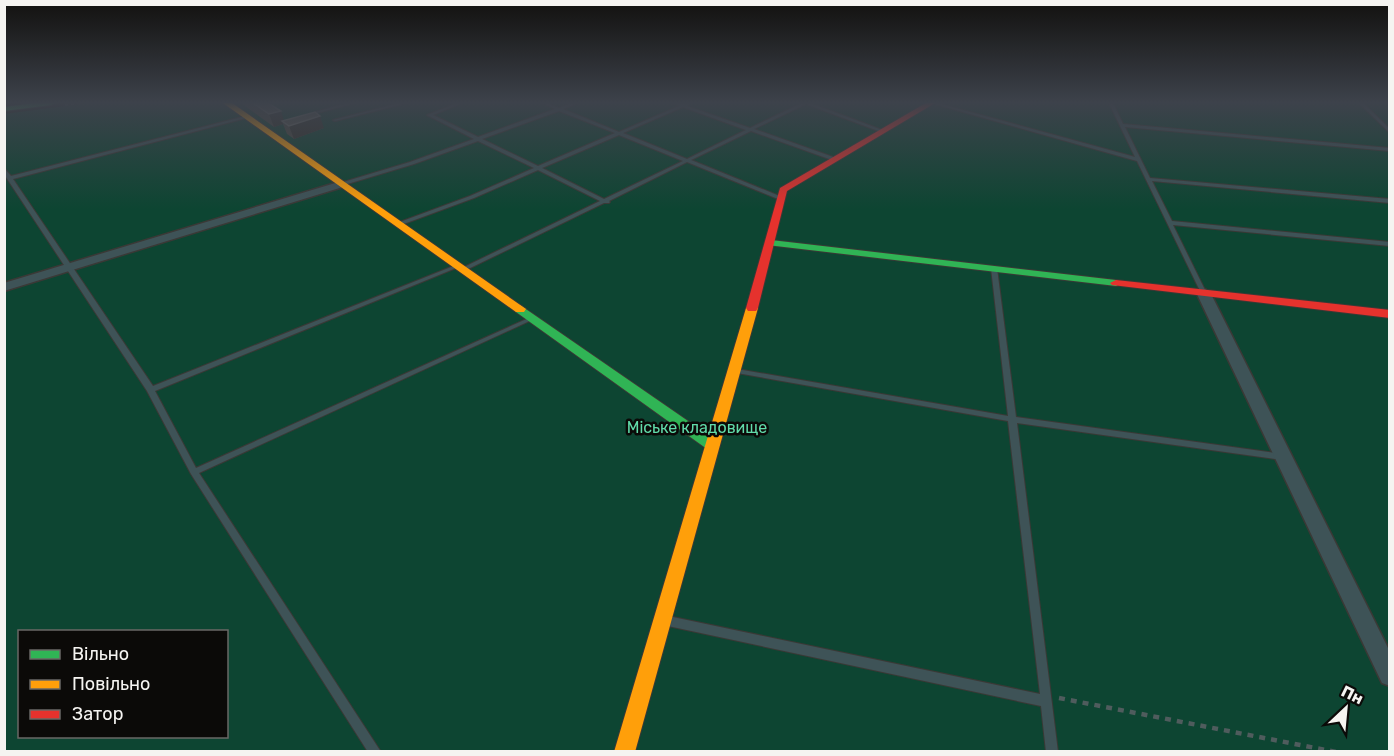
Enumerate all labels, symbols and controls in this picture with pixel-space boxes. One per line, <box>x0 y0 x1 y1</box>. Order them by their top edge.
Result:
park label: Міське кладовище <box>627 418 767 437</box>
legend <box>18 630 228 738</box>
text: Вільно <box>72 643 129 665</box>
text: Повільно <box>72 673 150 695</box>
north arrow <box>1316 678 1376 738</box>
text: Пн <box>1338 682 1366 708</box>
text: Затор <box>72 703 123 725</box>

